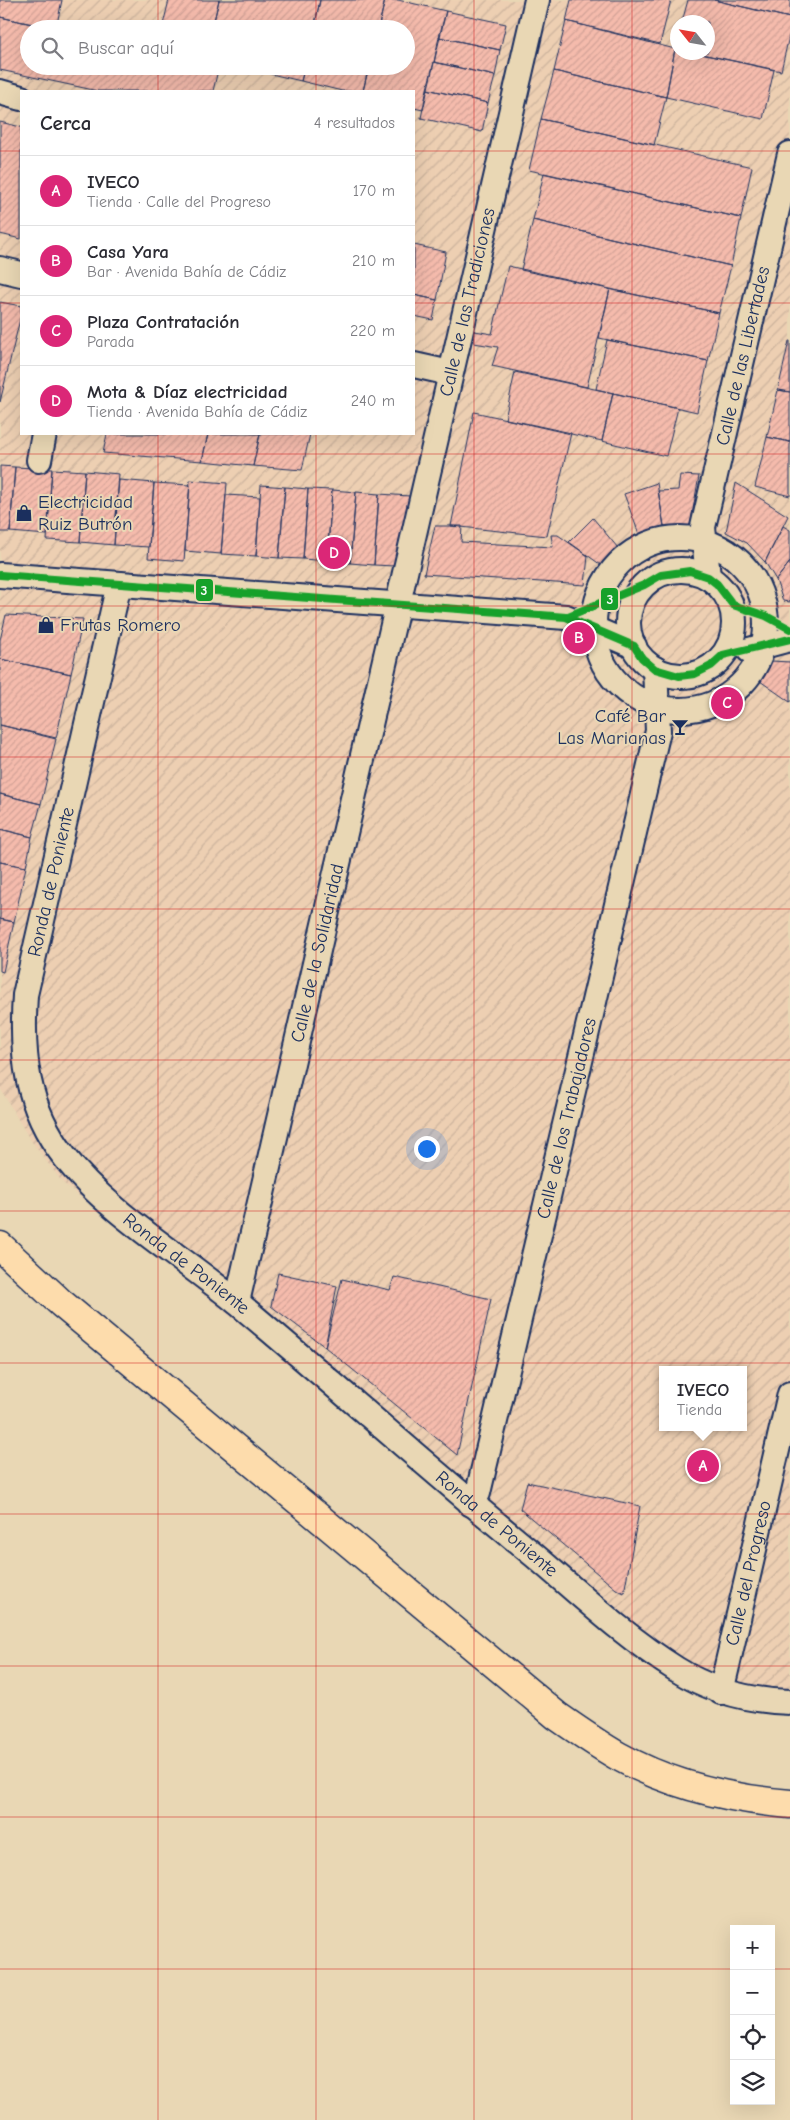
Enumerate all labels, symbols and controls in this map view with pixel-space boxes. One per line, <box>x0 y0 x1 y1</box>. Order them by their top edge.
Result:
north arrow <box>670 15 715 60</box>
search box <box>20 20 415 75</box>
icon: search <box>38 34 66 62</box>
text: Buscar aquí <box>78 37 174 59</box>
text: Cerca <box>40 111 91 135</box>
text: 4 resultados <box>314 114 395 132</box>
text: IVECO <box>87 171 140 193</box>
text: A <box>52 182 60 200</box>
text: 170 m <box>353 182 395 200</box>
text: Tienda · Calle del Progreso <box>87 193 271 211</box>
street label: Calle de las Tradiciones <box>435 206 500 399</box>
text: Casa Yara <box>87 241 169 263</box>
text: B <box>51 252 61 270</box>
text: 210 m <box>352 252 395 270</box>
text: Bar · Avenida Bahía de Cádiz <box>87 263 286 281</box>
street label: Calle de las Libertades <box>711 264 774 448</box>
text: Plaza Contratación <box>87 311 240 333</box>
text: C <box>51 322 61 340</box>
text: 220 m <box>350 322 395 340</box>
text: Parada <box>87 333 135 351</box>
text: Mota & Díaz electricidad <box>87 381 288 403</box>
text: D <box>51 392 61 410</box>
text: 240 m <box>351 392 395 410</box>
text: Tienda · Avenida Bahía de Cádiz <box>87 403 307 421</box>
place label: Electricidad Ruiz Butrón <box>38 491 133 535</box>
shop icon: Electricidad Ruiz Butrón <box>14 503 34 523</box>
pin: D <box>318 534 350 572</box>
line badge: 3 <box>195 578 214 602</box>
text: 3 <box>201 582 208 599</box>
line badge: 3 <box>600 587 619 611</box>
text: 3 <box>607 591 614 608</box>
place label: Frutas Romero <box>60 614 181 636</box>
shop icon: Frutas Romero <box>36 615 56 635</box>
pin: B <box>563 619 595 657</box>
pin: C <box>711 684 743 722</box>
place label: Café Bar Las Marianas <box>557 705 666 749</box>
bar icon: Café Bar Las Marianas <box>670 717 690 737</box>
street label: Ronda de Poniente <box>23 805 79 959</box>
street label: Calle de la Solidaridad <box>286 862 349 1045</box>
street label: Calle de los Trabajadores <box>532 1015 601 1221</box>
your location <box>414 1136 440 1162</box>
street label: Ronda de Poniente <box>119 1209 254 1319</box>
popup <box>659 1366 747 1431</box>
text: IVECO <box>677 1379 729 1401</box>
text: Tienda <box>677 1401 722 1419</box>
pin: A <box>687 1447 719 1485</box>
street label: Ronda de Poniente <box>431 1466 562 1582</box>
street label: Calle del Progreso <box>721 1498 776 1648</box>
map controls <box>730 1925 775 2105</box>
button: + <box>730 1925 775 1970</box>
button: − <box>730 1970 775 2015</box>
button: locate <box>730 2015 775 2060</box>
button: layers <box>730 2060 775 2105</box>

